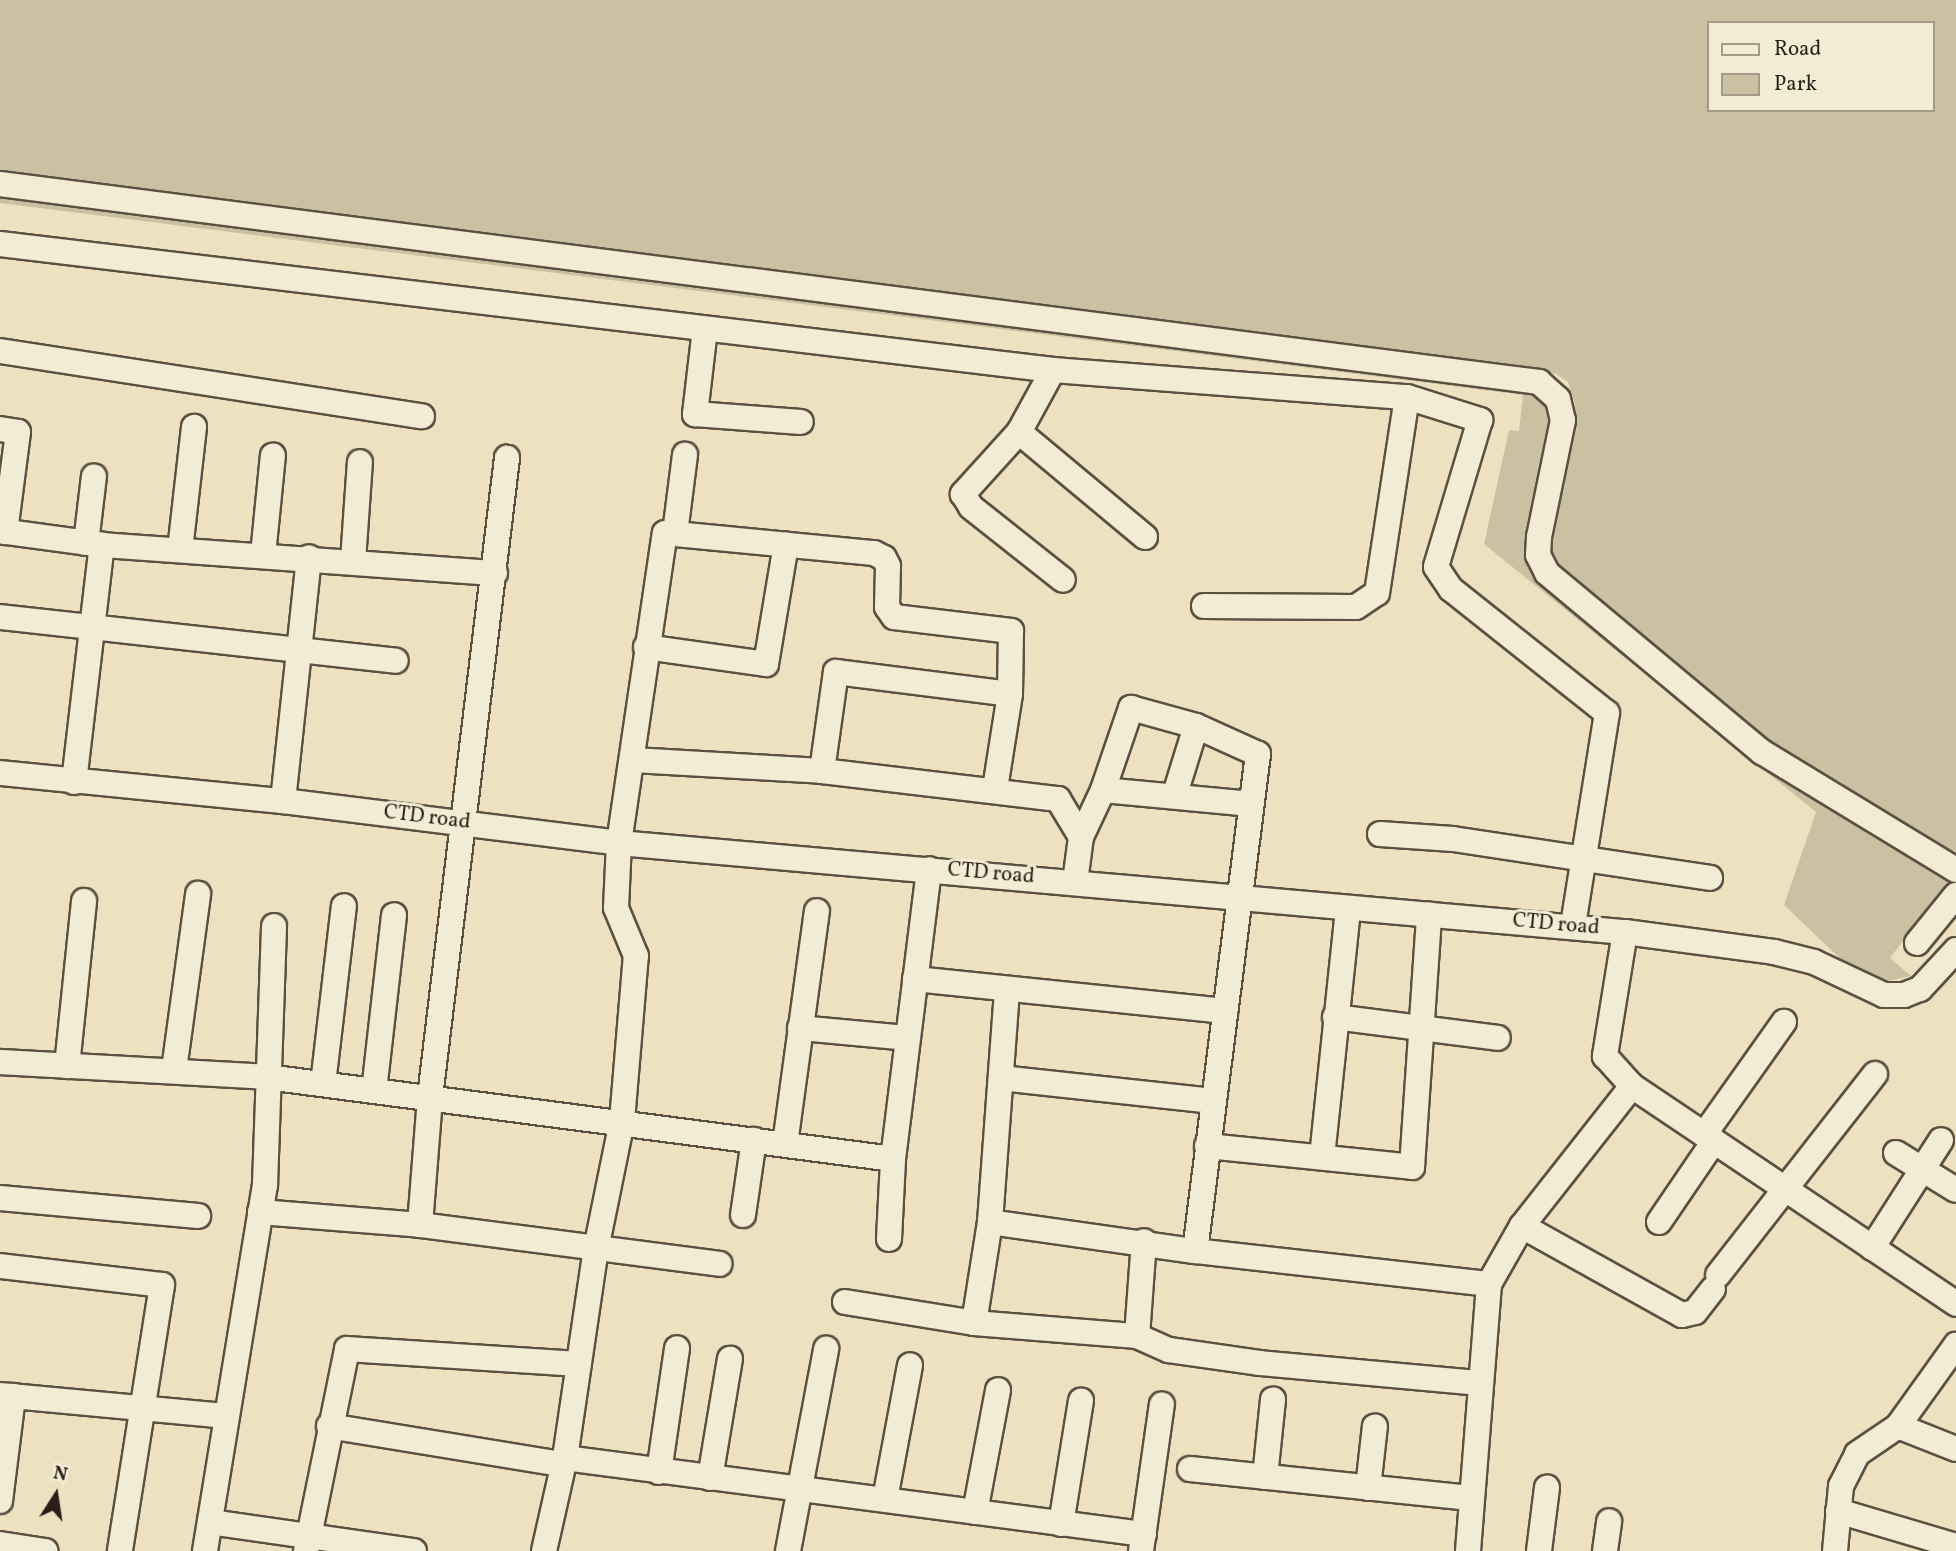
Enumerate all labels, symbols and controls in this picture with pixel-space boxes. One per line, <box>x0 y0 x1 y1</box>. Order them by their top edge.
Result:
legend <box>1708 21 1935 112</box>
text: Road <box>1774 35 1821 64</box>
text: Park <box>1774 70 1817 99</box>
street label: CTD road <box>382 800 472 836</box>
street label: CTD road <box>946 858 1036 890</box>
street label: CTD road <box>1511 909 1601 941</box>
north arrow <box>21 1460 91 1530</box>
text: N <box>51 1460 70 1489</box>

